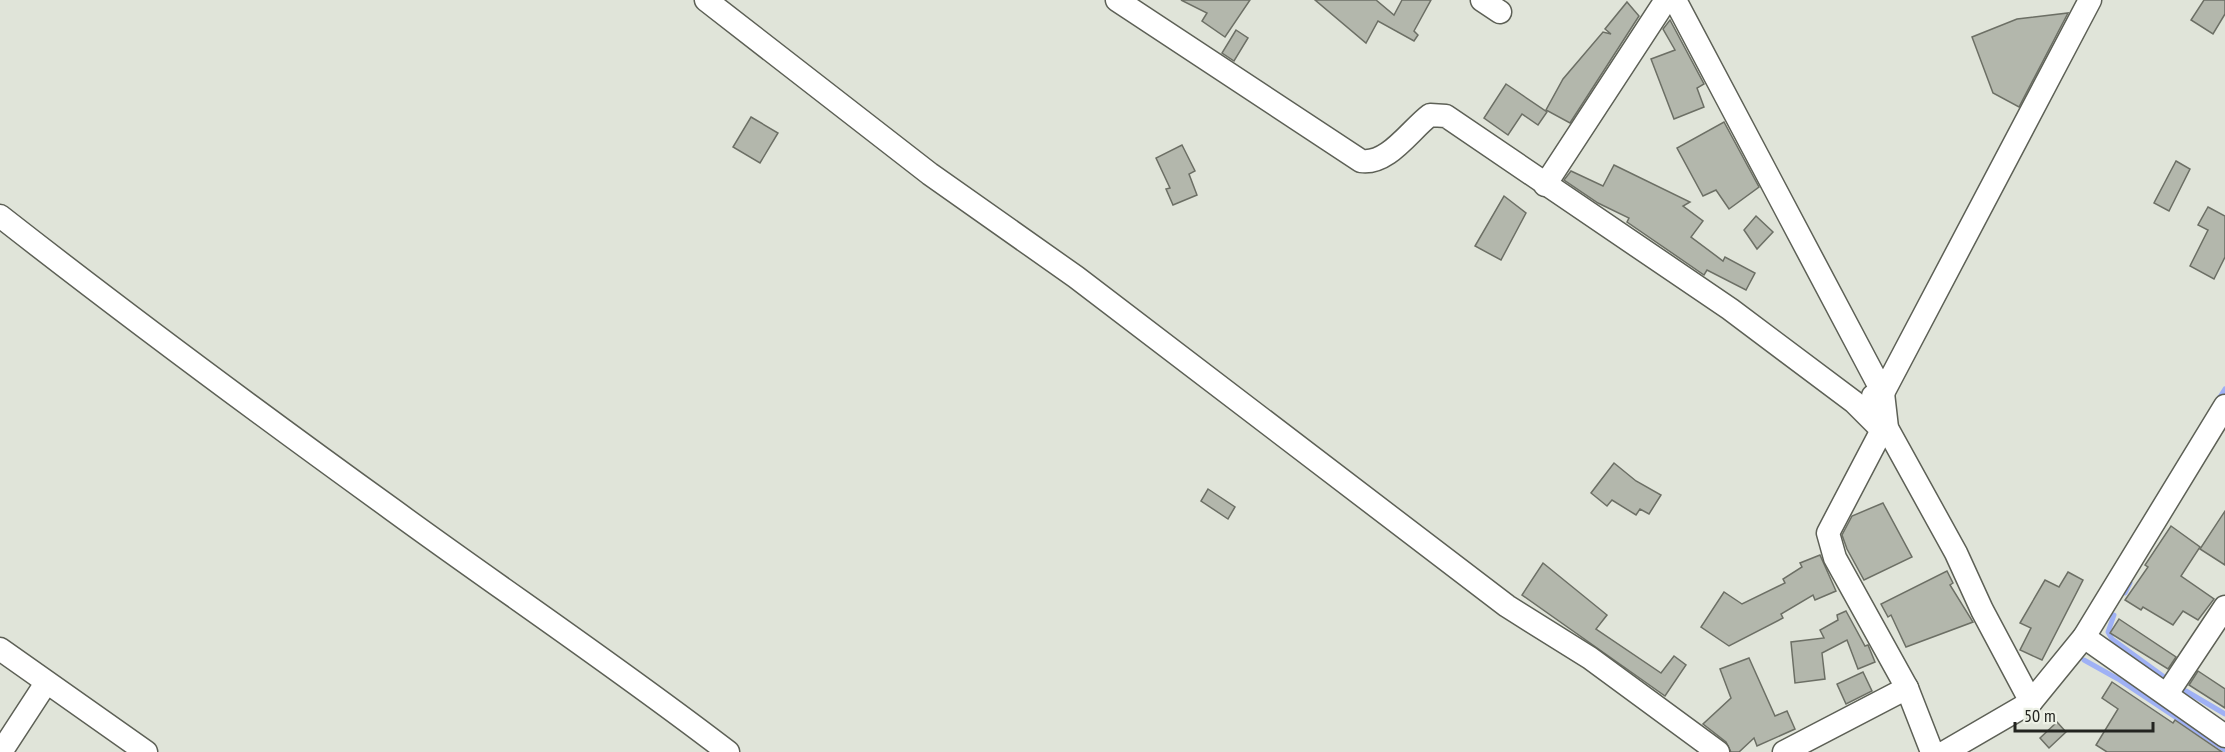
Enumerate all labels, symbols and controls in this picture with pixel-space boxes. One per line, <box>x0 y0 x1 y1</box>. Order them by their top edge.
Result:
scale bar <box>2015 695 2153 733</box>
text: 50 m <box>2024 704 2056 727</box>

